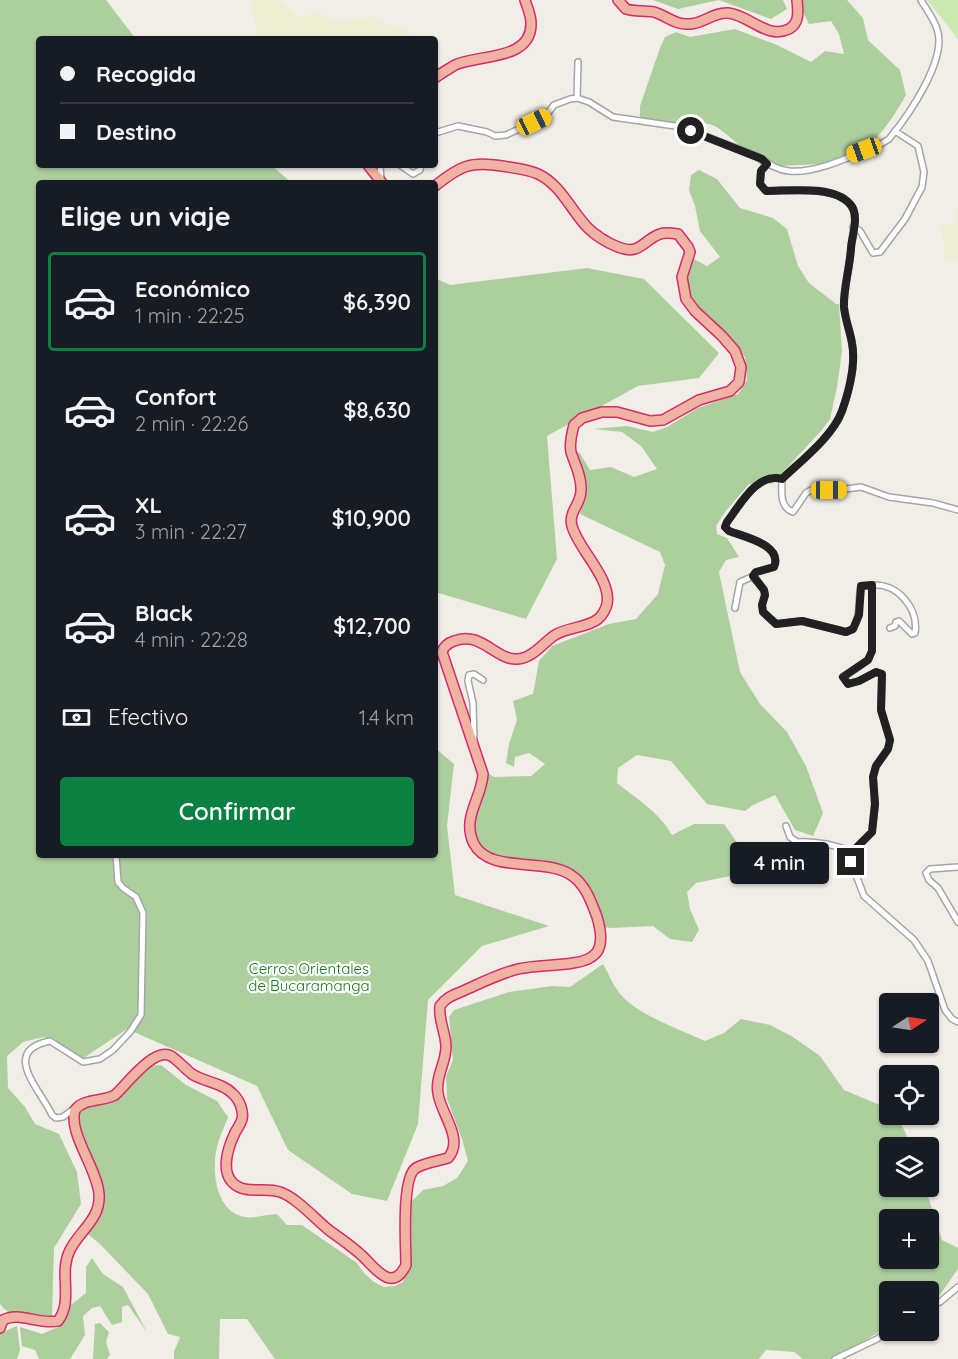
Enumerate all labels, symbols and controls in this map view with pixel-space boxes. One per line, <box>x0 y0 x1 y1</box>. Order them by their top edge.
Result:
text: Recogida <box>96 60 196 88</box>
car <box>514 106 554 138</box>
route start <box>677 117 704 144</box>
text: Destino <box>96 118 177 146</box>
car <box>844 135 884 165</box>
text: Elige un viaje <box>60 199 231 233</box>
icon: car <box>63 275 117 329</box>
text: Económico <box>135 275 250 303</box>
text: $6,390 <box>343 288 411 316</box>
text: 1 min · 22:25 <box>135 303 245 328</box>
icon: car <box>63 383 117 437</box>
text: Confort <box>135 383 217 411</box>
text: $8,630 <box>344 396 411 424</box>
text: 2 min · 22:26 <box>135 411 248 436</box>
car <box>811 481 847 499</box>
icon: car <box>63 491 117 545</box>
text: XL <box>135 491 162 519</box>
text: $10,900 <box>332 504 411 532</box>
text: 3 min · 22:27 <box>135 519 247 544</box>
icon: car <box>63 599 117 653</box>
text: Black <box>135 599 193 627</box>
text: $12,700 <box>333 612 411 640</box>
text: 4 min · 22:28 <box>135 627 248 652</box>
icon: cash <box>60 701 93 734</box>
text: Efectivo <box>108 703 188 731</box>
text: 1.4 km <box>359 705 414 730</box>
button: Confirmar <box>60 777 414 846</box>
callout: 4 min <box>731 841 830 883</box>
route end <box>837 848 864 875</box>
text: 4 min <box>754 850 805 875</box>
park label: Cerros Orientales de Bucaramanga <box>248 959 370 995</box>
north arrow <box>879 993 939 1053</box>
map controls <box>879 993 939 1341</box>
button: locate <box>879 1065 939 1125</box>
button: layers <box>879 1137 939 1197</box>
button: + <box>879 1209 939 1269</box>
button: − <box>879 1281 939 1341</box>

